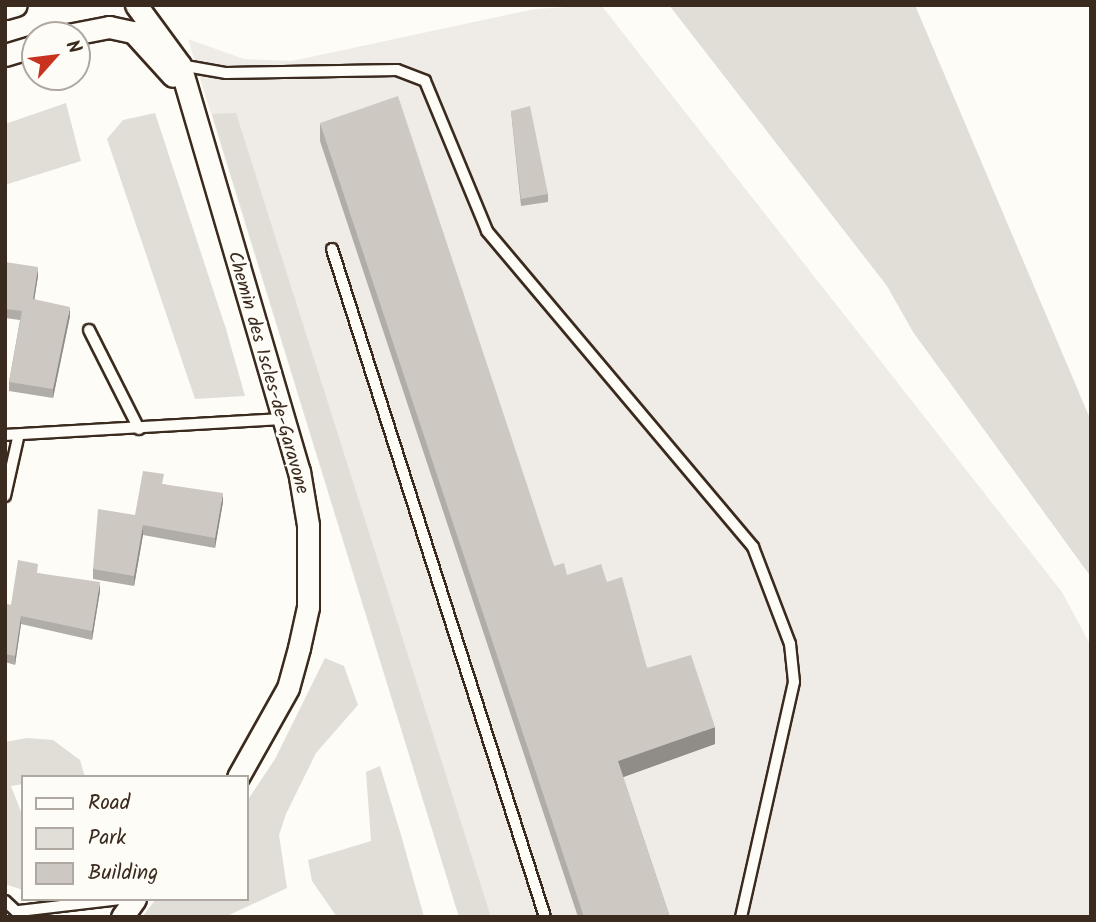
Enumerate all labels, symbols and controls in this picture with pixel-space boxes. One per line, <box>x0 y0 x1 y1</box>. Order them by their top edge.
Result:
north arrow <box>21 21 91 91</box>
text: N <box>57 35 89 59</box>
street label: Chemin des Iscles-de-Garavone <box>221 249 313 497</box>
legend <box>21 775 248 901</box>
text: Road <box>88 787 130 820</box>
text: Park <box>88 822 126 855</box>
text: Building <box>88 857 158 890</box>

